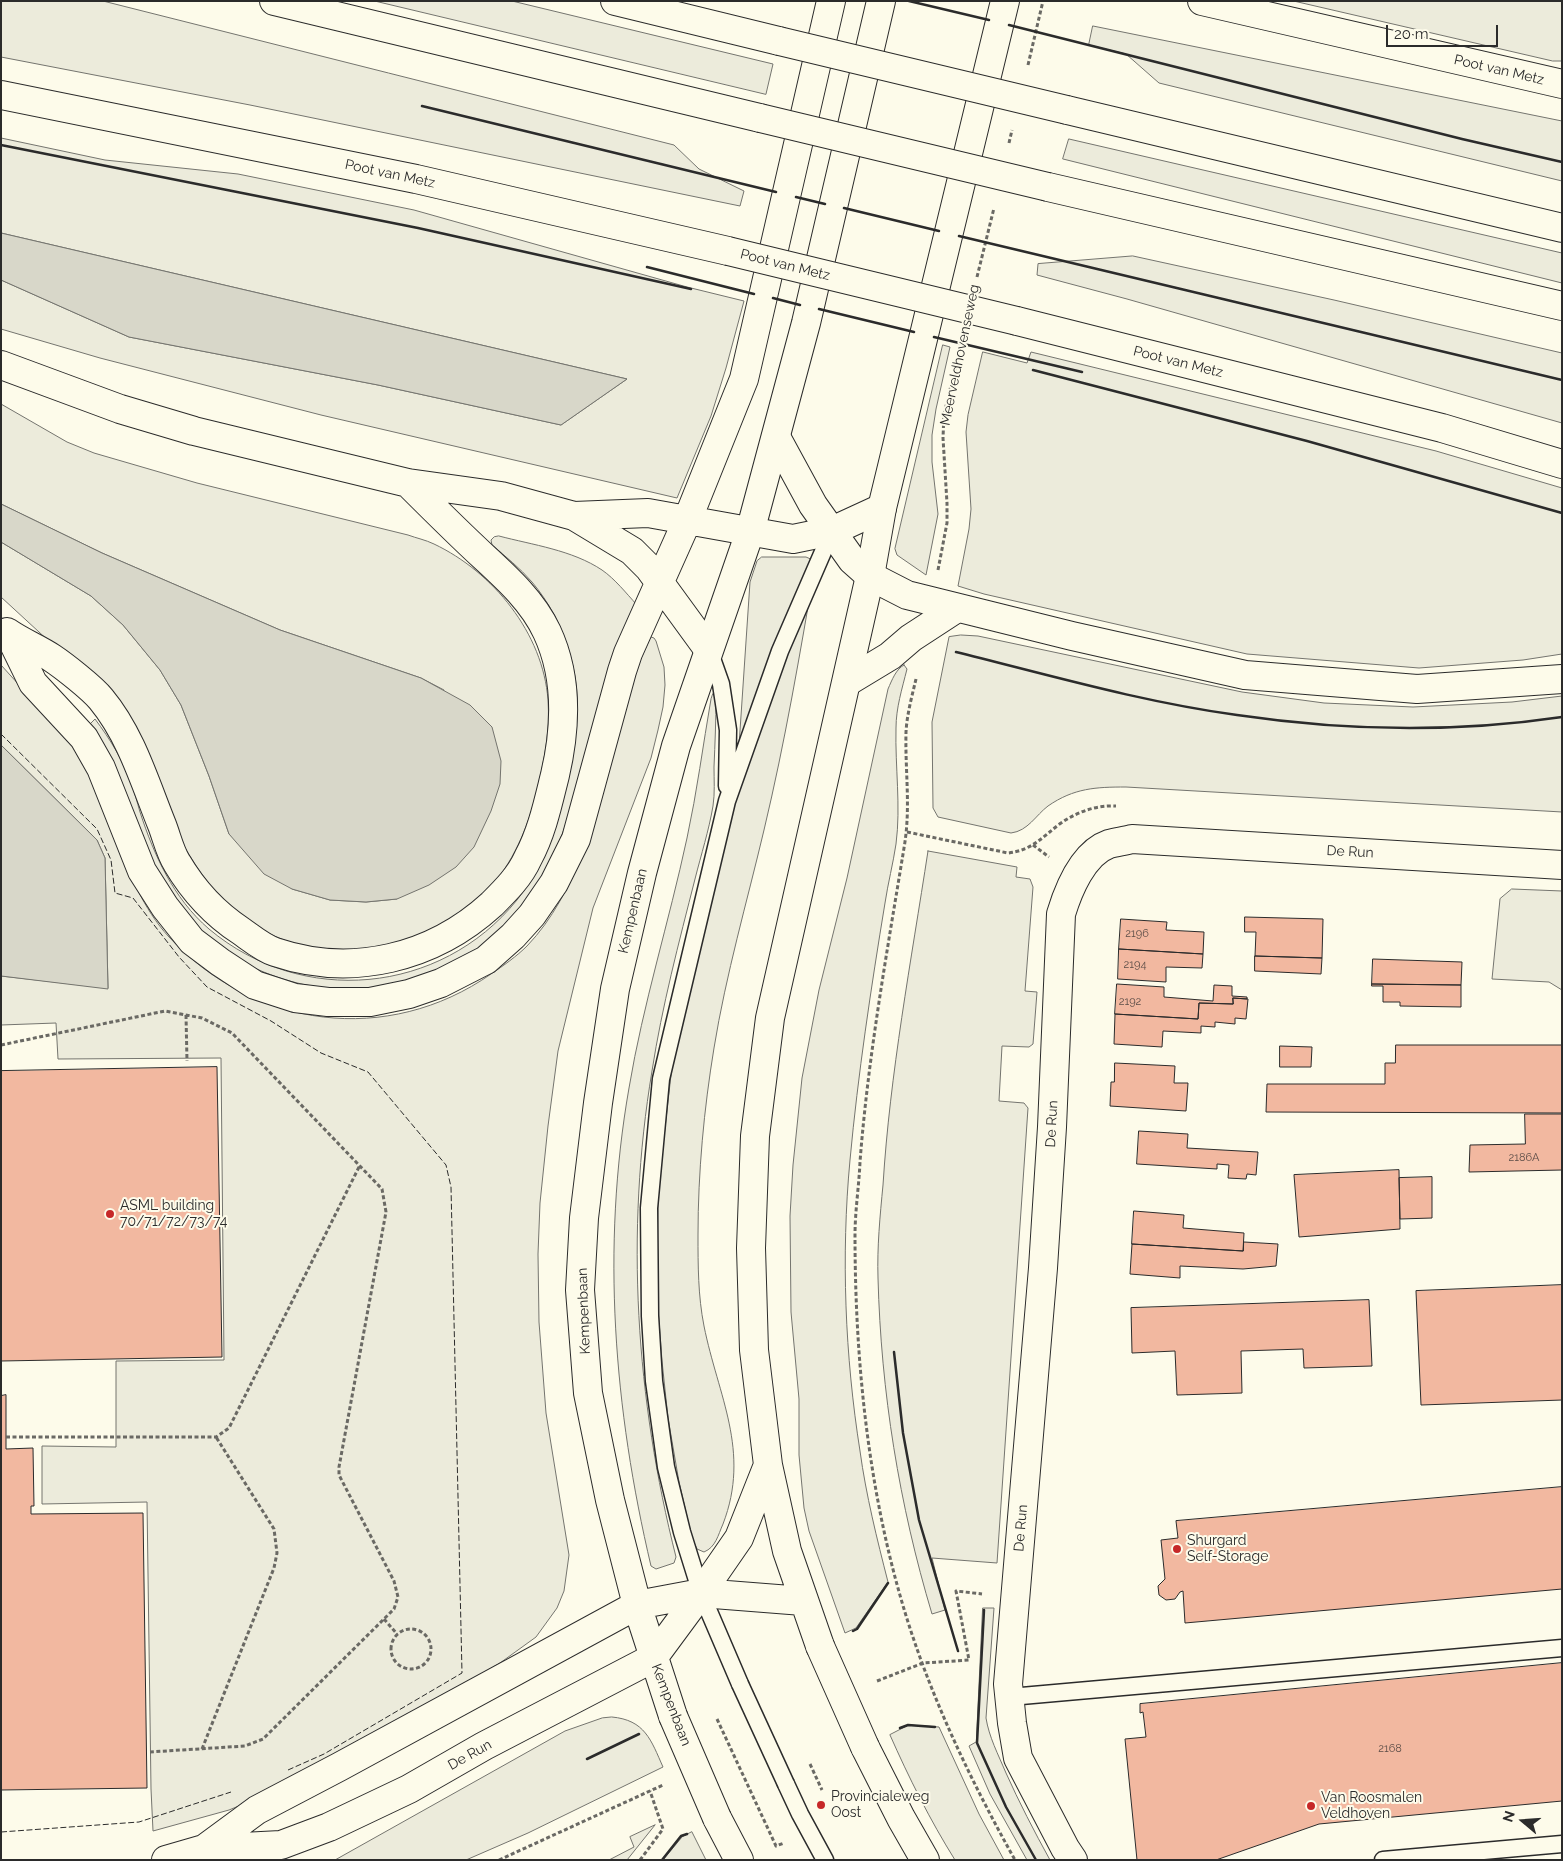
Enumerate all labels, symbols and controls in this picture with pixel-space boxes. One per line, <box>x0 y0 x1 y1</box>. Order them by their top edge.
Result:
scale bar <box>1388 15 1500 47</box>
text: 20 m <box>1394 25 1429 43</box>
street label: Poot van Metz <box>1452 51 1546 89</box>
street label: Poot van Metz <box>343 156 437 192</box>
street label: Poot van Metz <box>738 246 832 284</box>
street label: Meerveldhovenseweg <box>937 283 983 427</box>
street label: Poot van Metz <box>1131 343 1225 381</box>
street label: De Run <box>1326 842 1374 862</box>
street label: Kempenbaan <box>615 867 651 955</box>
house number: 2196 <box>1125 927 1149 941</box>
house number: 2194 <box>1124 958 1146 972</box>
house number: 2192 <box>1119 995 1141 1009</box>
street label: De Run <box>1042 1100 1062 1148</box>
house number: 2186A <box>1509 1151 1539 1165</box>
place label: ASML building 70/71/72/73/74 <box>120 1198 227 1230</box>
marker: ASML building 70/71/72/73/74 <box>104 1208 116 1220</box>
street label: Kempenbaan <box>574 1267 594 1355</box>
street label: De Run <box>1011 1504 1031 1552</box>
place label: Shurgard Self-Storage <box>1187 1533 1268 1565</box>
marker: Shurgard Self-Storage <box>1171 1543 1183 1555</box>
street label: Kempenbaan <box>648 1662 694 1748</box>
street label: De Run <box>445 1736 495 1774</box>
house number: 2168 <box>1378 1742 1402 1756</box>
place label: Provincialeweg Oost <box>831 1789 929 1821</box>
place label: Van Roosmalen Veldhoven <box>1321 1790 1422 1822</box>
north arrow <box>1498 1796 1548 1846</box>
marker: Provincialeweg Oost <box>815 1799 827 1811</box>
marker: Van Roosmalen Veldhoven <box>1305 1800 1317 1812</box>
text: N <box>1499 1809 1518 1824</box>

